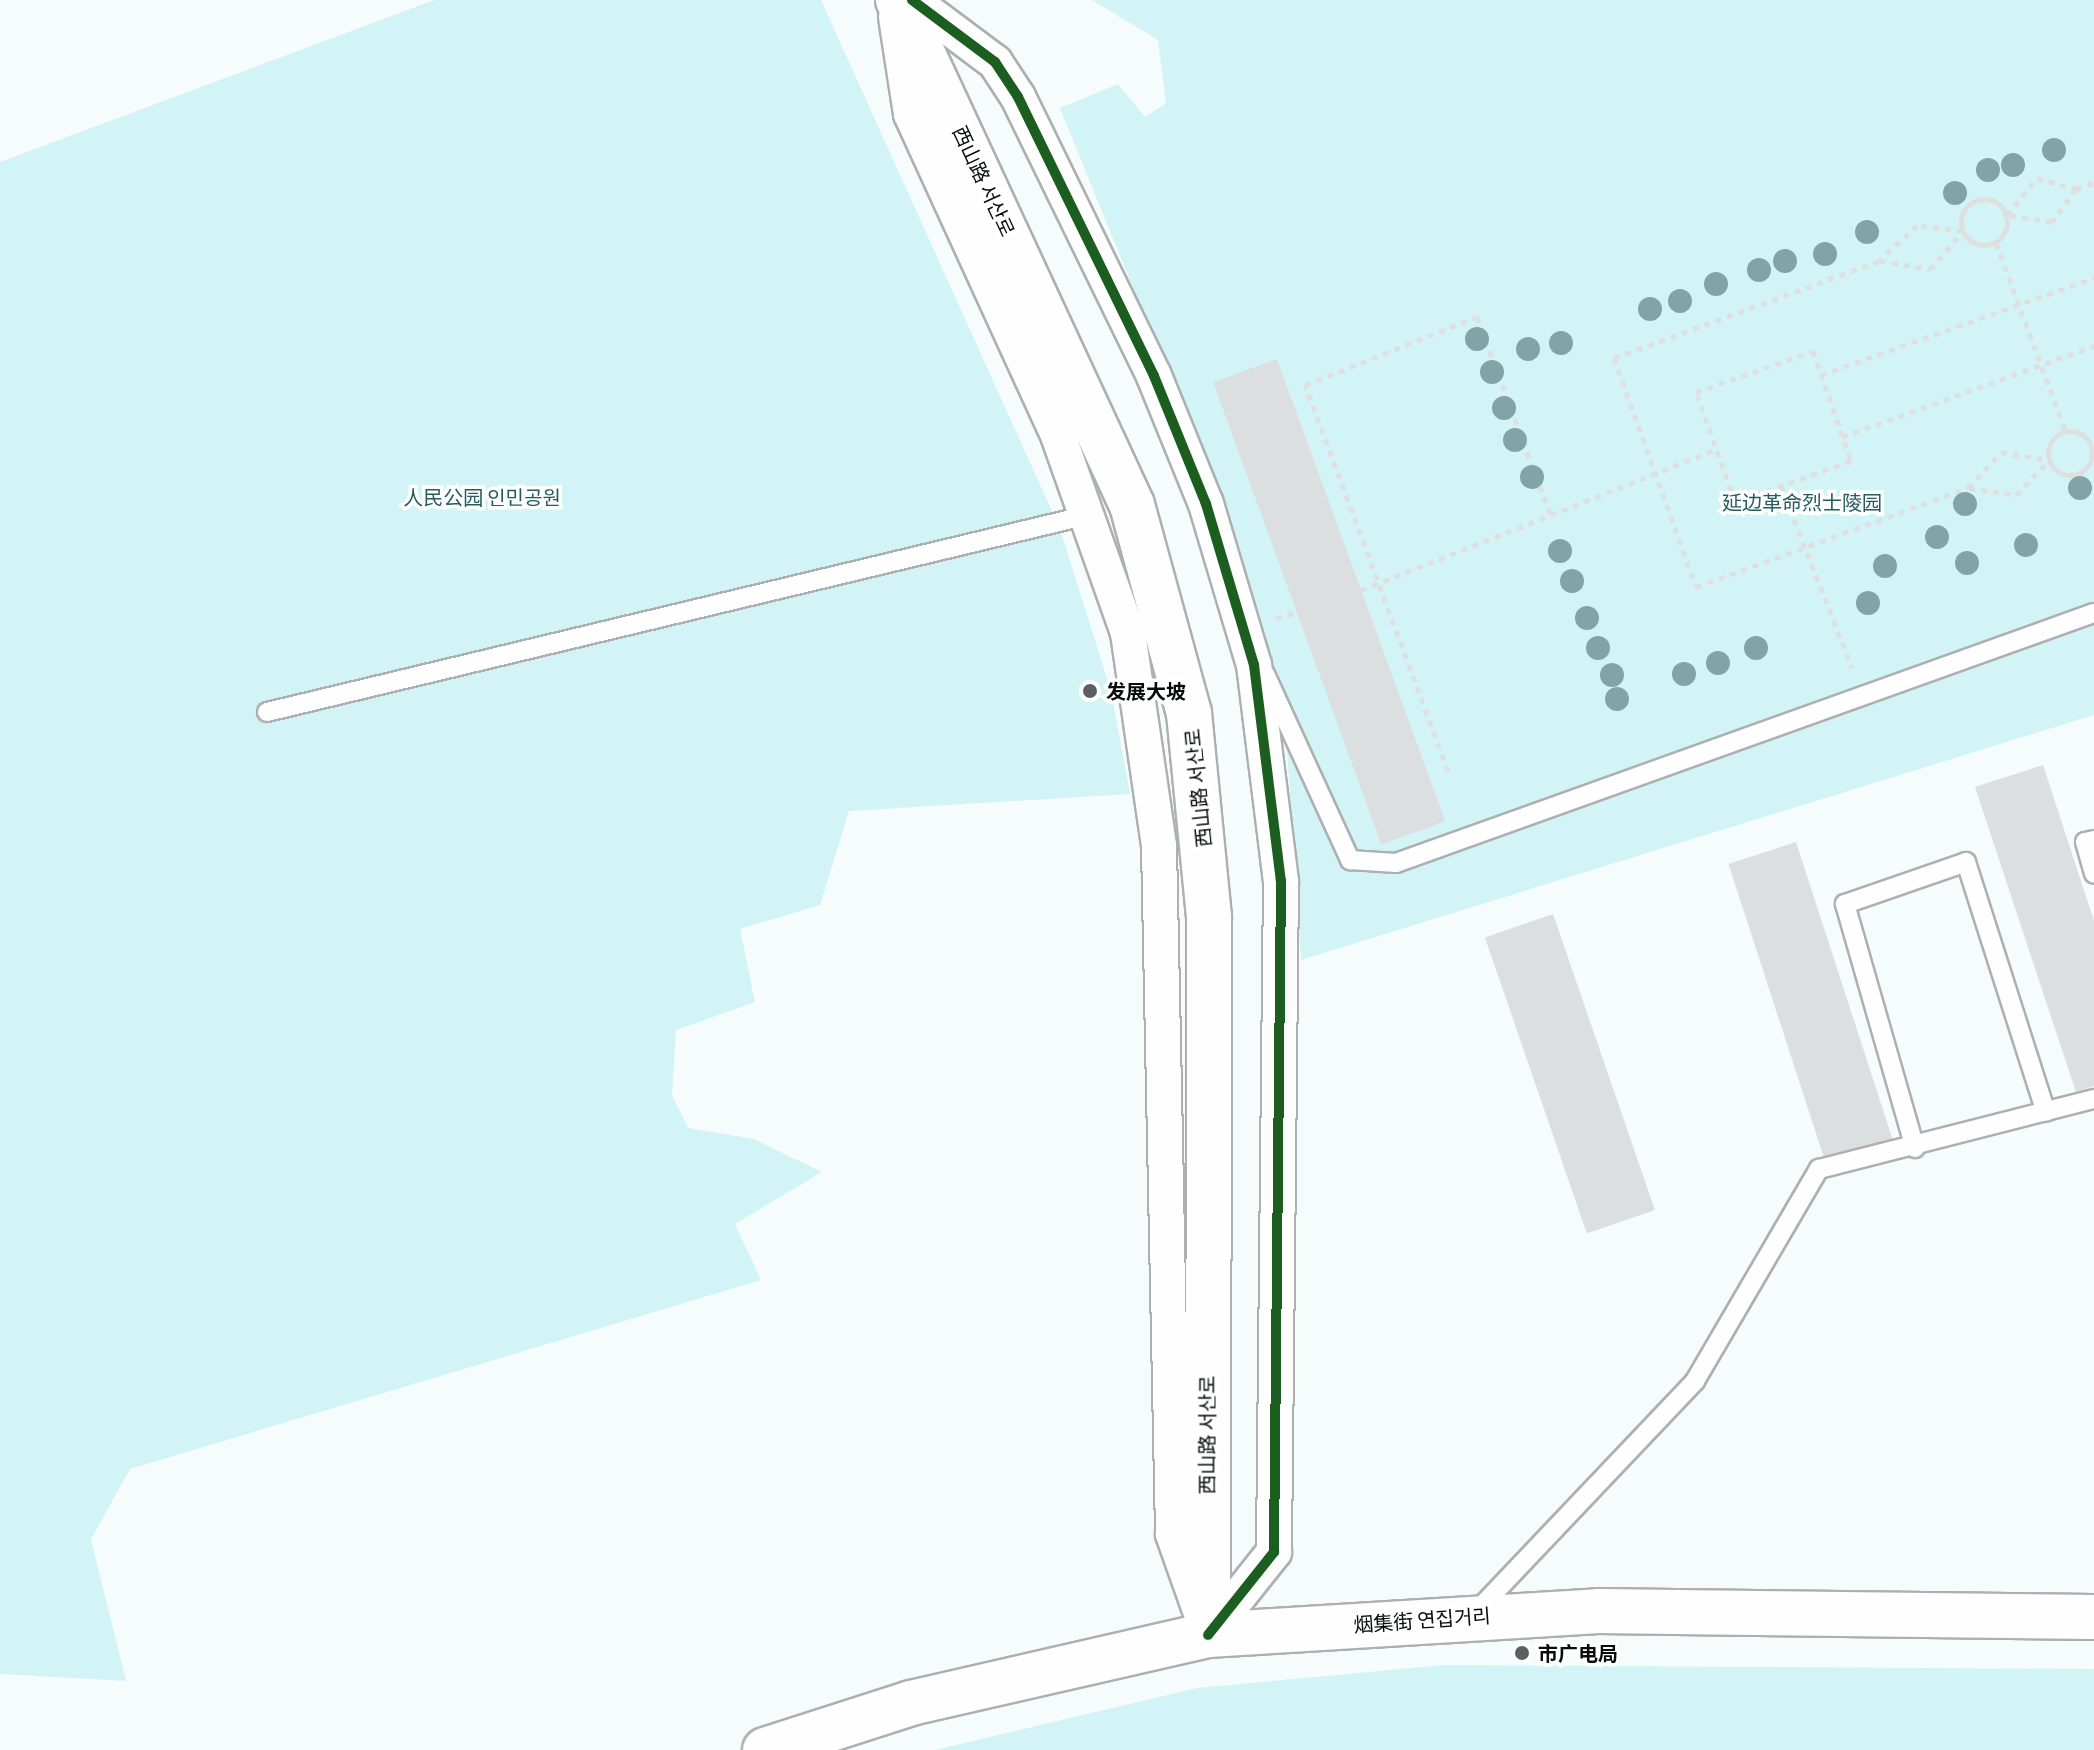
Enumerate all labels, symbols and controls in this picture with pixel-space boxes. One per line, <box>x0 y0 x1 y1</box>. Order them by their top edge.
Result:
street label: 西山路 서산로 <box>948 122 1020 240</box>
park label: 人民公园 인민공원 <box>403 485 561 509</box>
park label: 延边革命烈士陵园 <box>1722 490 1882 514</box>
place label: 发展大坡 <box>1106 679 1186 703</box>
marker: 发展大坡 <box>1081 682 1099 700</box>
street label: 西山路 서산로 <box>1180 727 1216 849</box>
street label: 西山路 서산로 <box>1195 1375 1219 1495</box>
street label: 烟集街 연집거리 <box>1353 1603 1491 1637</box>
place label: 市广电局 <box>1538 1641 1618 1665</box>
marker: 市广电局 <box>1513 1644 1531 1662</box>

